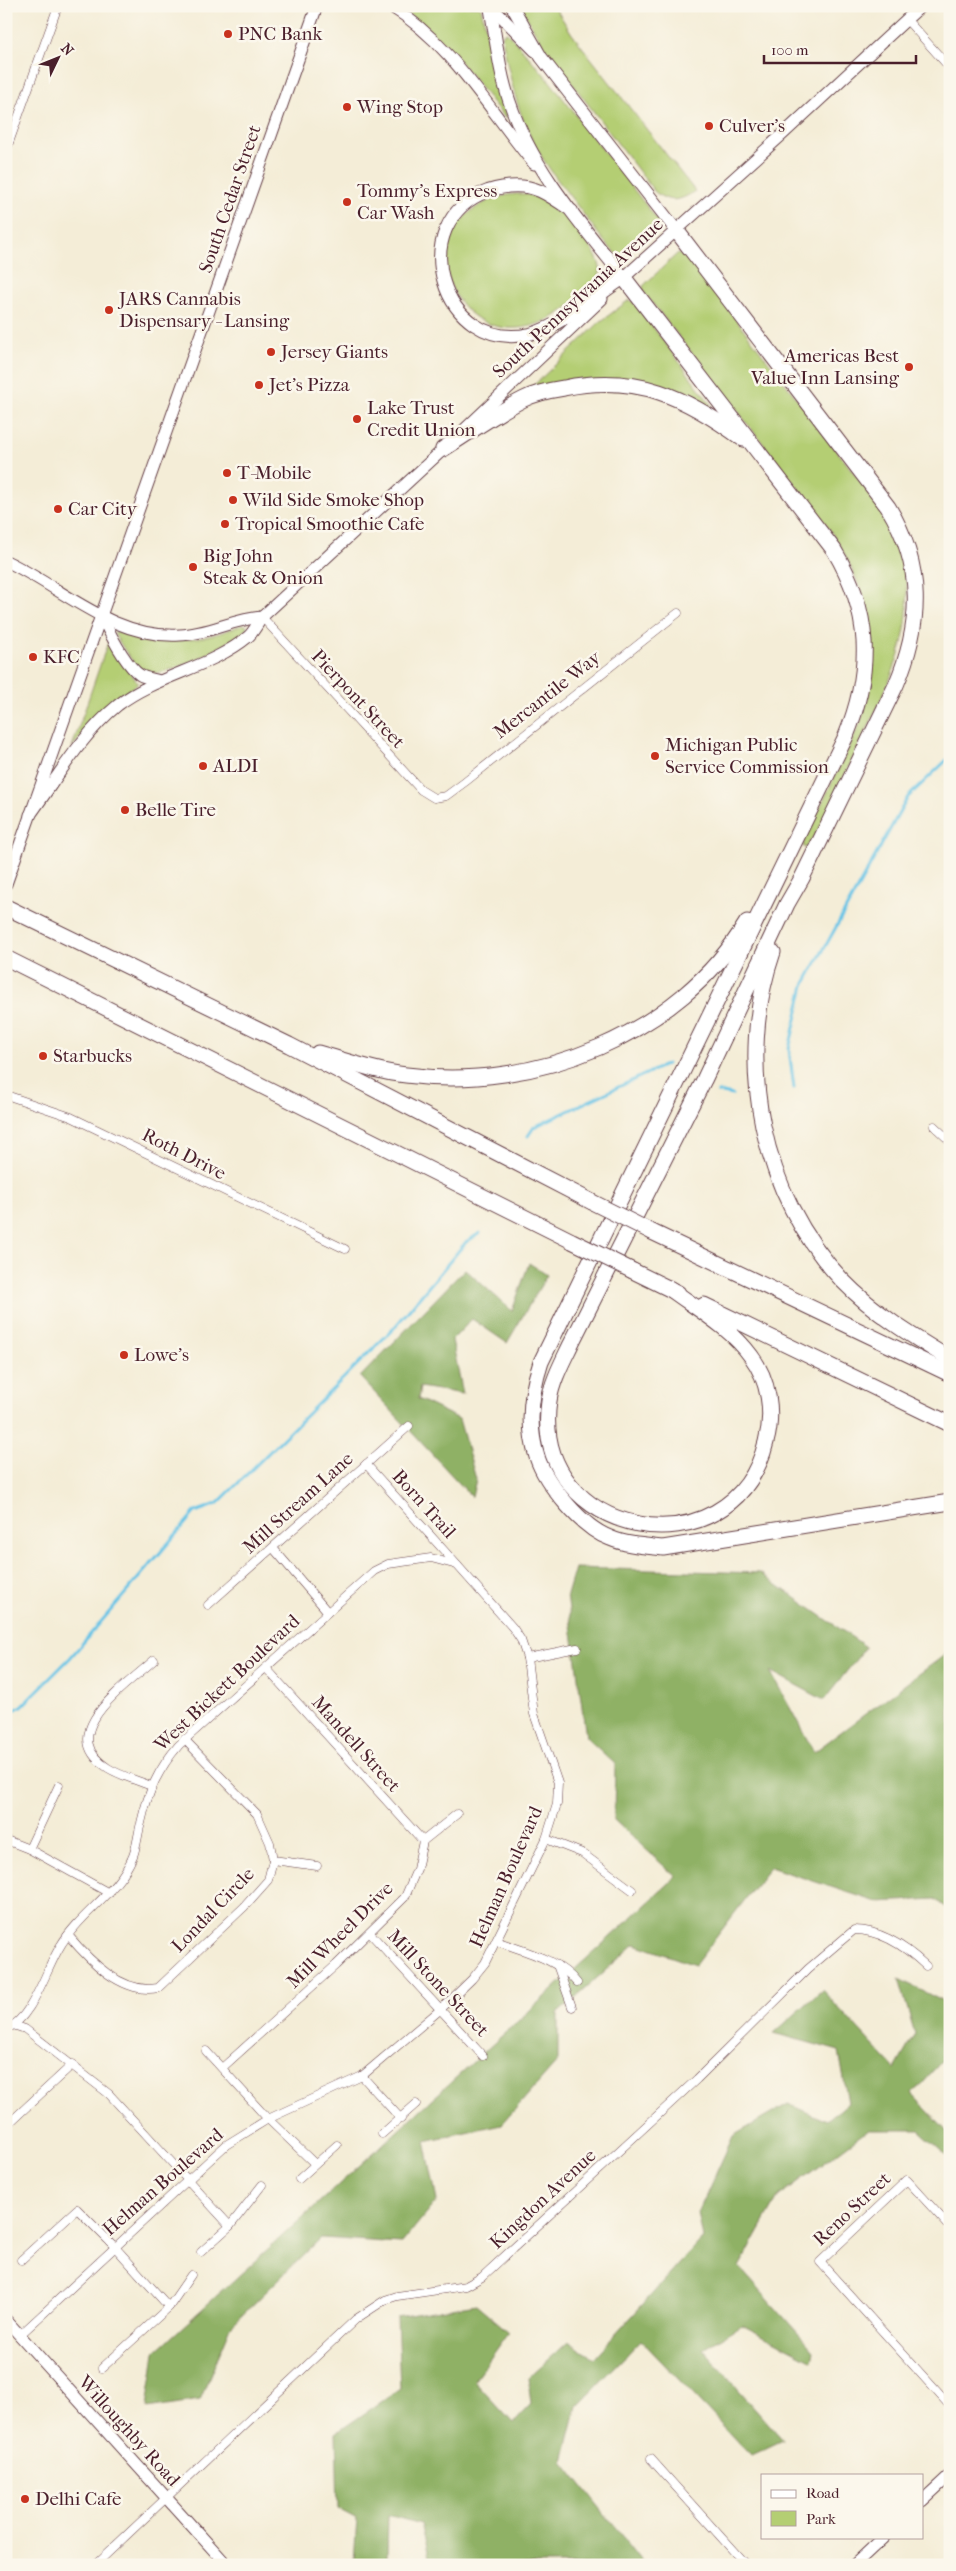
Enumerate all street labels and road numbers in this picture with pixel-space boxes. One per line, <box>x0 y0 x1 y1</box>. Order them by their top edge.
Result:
street label: South Cedar Street <box>194 122 266 276</box>
street label: South Pennsylvania Avenue <box>488 213 668 383</box>
street label: Pierpont Street <box>307 645 409 753</box>
street label: Mercantile Way <box>489 646 606 744</box>
street label: Roth Drive <box>138 1124 230 1184</box>
street label: Mill Stream Lane <box>238 1448 358 1558</box>
street label: Born Trail <box>388 1465 460 1543</box>
street label: West Bickett Boulevard <box>149 1610 305 1757</box>
street label: Mandell Street <box>307 1691 405 1797</box>
street label: Helman Boulevard <box>465 1802 547 1951</box>
street label: Londal Circle <box>167 1863 259 1957</box>
street label: Mill Wheel Drive <box>282 1877 398 1993</box>
street label: Mill Stone Street <box>383 1925 493 2041</box>
street label: Helman Boulevard <box>98 2123 228 2240</box>
street label: Kingdon Avenue <box>485 2144 601 2254</box>
street label: Reno Street <box>809 2167 895 2250</box>
street label: Willoughby Road <box>73 2370 185 2491</box>

